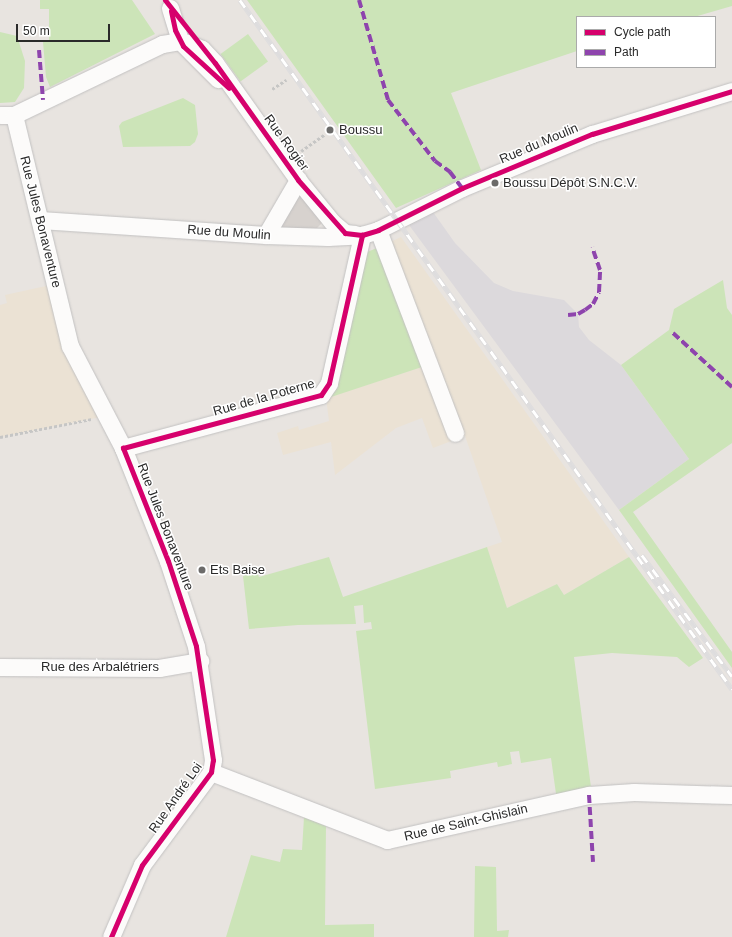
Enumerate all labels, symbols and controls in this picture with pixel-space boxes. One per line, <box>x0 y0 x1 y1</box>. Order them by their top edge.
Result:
scale bar <box>18 16 112 42</box>
legend <box>576 16 716 68</box>
text: 50 m <box>23 24 50 38</box>
text: Cycle path <box>614 25 671 39</box>
text: Path <box>614 45 639 59</box>
street label: Rue Rogier <box>260 112 312 174</box>
street label: Rue du Moulin <box>497 120 581 168</box>
place label: Boussu <box>339 122 382 138</box>
marker: Boussu <box>324 124 336 136</box>
street label: Rue Jules Bonaventure <box>16 155 64 289</box>
place label: Boussu Dépôt S.N.C.V. <box>503 175 638 191</box>
marker: Boussu Dépôt S.N.C.V. <box>490 178 500 188</box>
street label: Rue du Moulin <box>187 222 271 244</box>
street label: Rue de la Poterne <box>211 376 317 420</box>
street label: Rue Jules Bonaventure <box>134 461 196 593</box>
place label: Ets Baise <box>210 562 265 578</box>
marker: Ets Baise <box>197 565 207 575</box>
street label: Rue des Arbalétriers <box>41 659 159 675</box>
street label: Rue André Loi <box>146 759 206 837</box>
street label: Rue de Saint-Ghislain <box>403 801 529 845</box>

